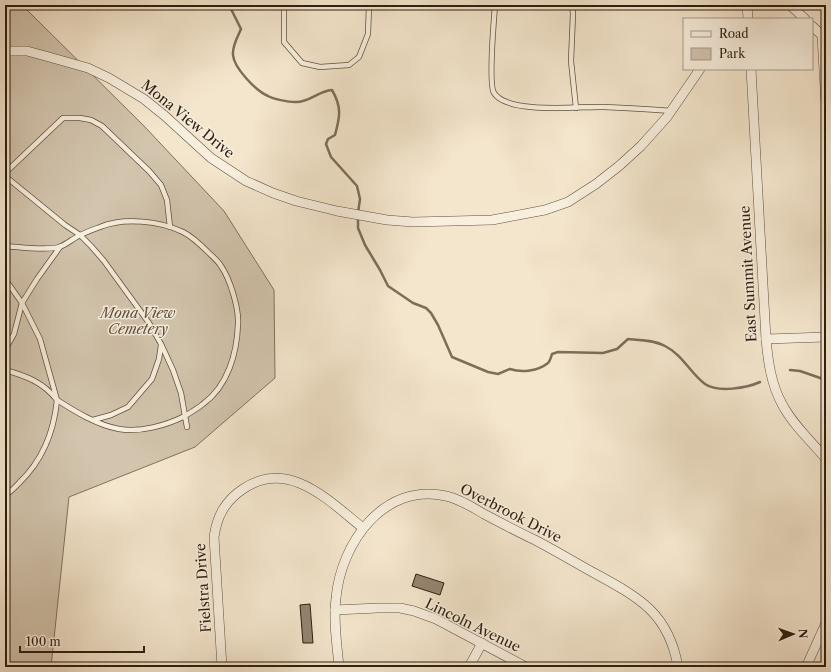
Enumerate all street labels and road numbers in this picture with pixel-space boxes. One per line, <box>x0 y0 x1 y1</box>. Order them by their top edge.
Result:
street label: Mona View Drive <box>138 76 238 162</box>
street label: East Summit Avenue <box>735 205 761 343</box>
street label: Overbrook Drive <box>457 480 565 546</box>
street label: Fielstra Drive <box>191 543 215 633</box>
street label: Lincoln Avenue <box>422 594 524 656</box>

